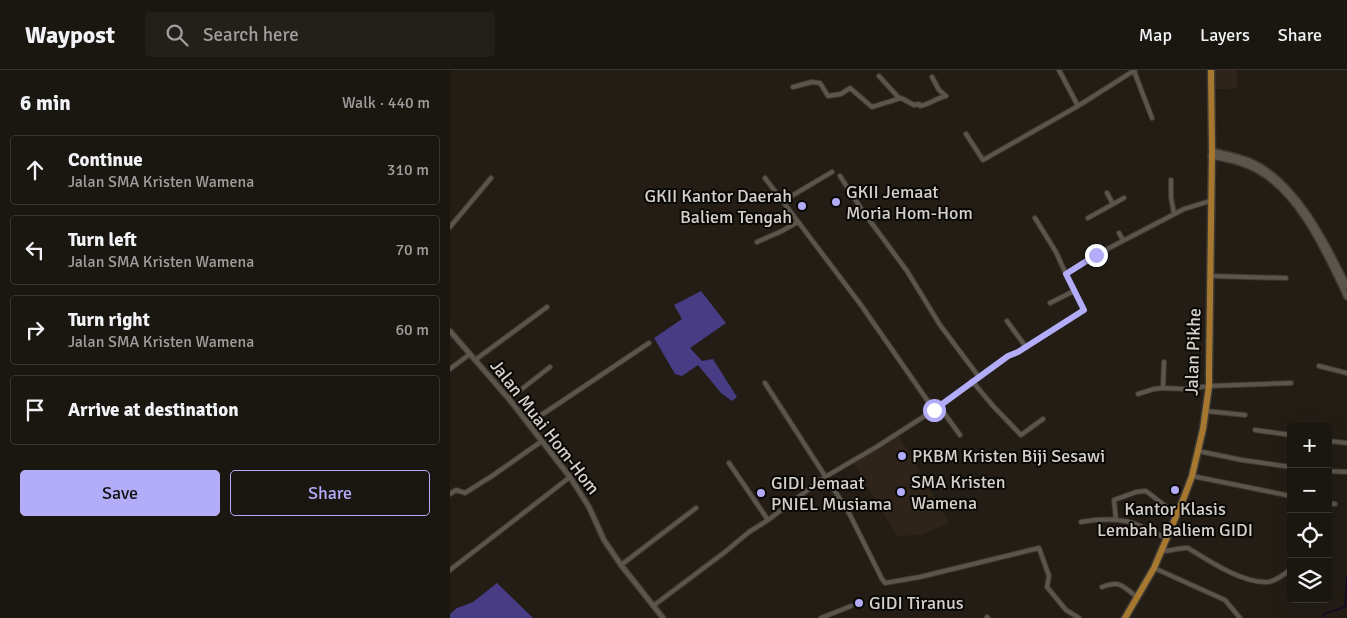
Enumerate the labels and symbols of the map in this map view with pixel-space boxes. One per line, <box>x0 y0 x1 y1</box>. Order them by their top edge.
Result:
place label: GKII Jemaat Moria Hom-Hom <box>846 181 973 224</box>
place label: GKII Kantor Daerah Baliem Tengah <box>644 185 792 228</box>
marker: GKII Jemaat Moria Hom-Hom <box>830 196 842 208</box>
marker: GKII Kantor Daerah Baliem Tengah <box>796 200 808 212</box>
route end <box>1085 244 1108 267</box>
street label: Jalan Pikhe <box>1180 308 1206 396</box>
street label: Jalan Muai Hom-Hom <box>485 355 605 499</box>
route start <box>923 399 946 422</box>
place label: PKBM Kristen Biji Sesawi <box>912 445 1105 467</box>
marker: PKBM Kristen Biji Sesawi <box>896 450 908 462</box>
place label: SMA Kristen Wamena <box>911 471 1006 514</box>
place label: GIDI Jemaat PNIEL Musiama <box>771 472 892 515</box>
marker: Kantor Klasis Lembah Baliem GIDI <box>1169 484 1181 496</box>
marker: SMA Kristen Wamena <box>895 486 907 498</box>
marker: GIDI Jemaat PNIEL Musiama <box>755 487 767 499</box>
place label: Kantor Klasis Lembah Baliem GIDI <box>1097 498 1253 541</box>
place label: GIDI Tiranus <box>869 592 964 614</box>
marker: GIDI Tiranus <box>853 597 865 609</box>

